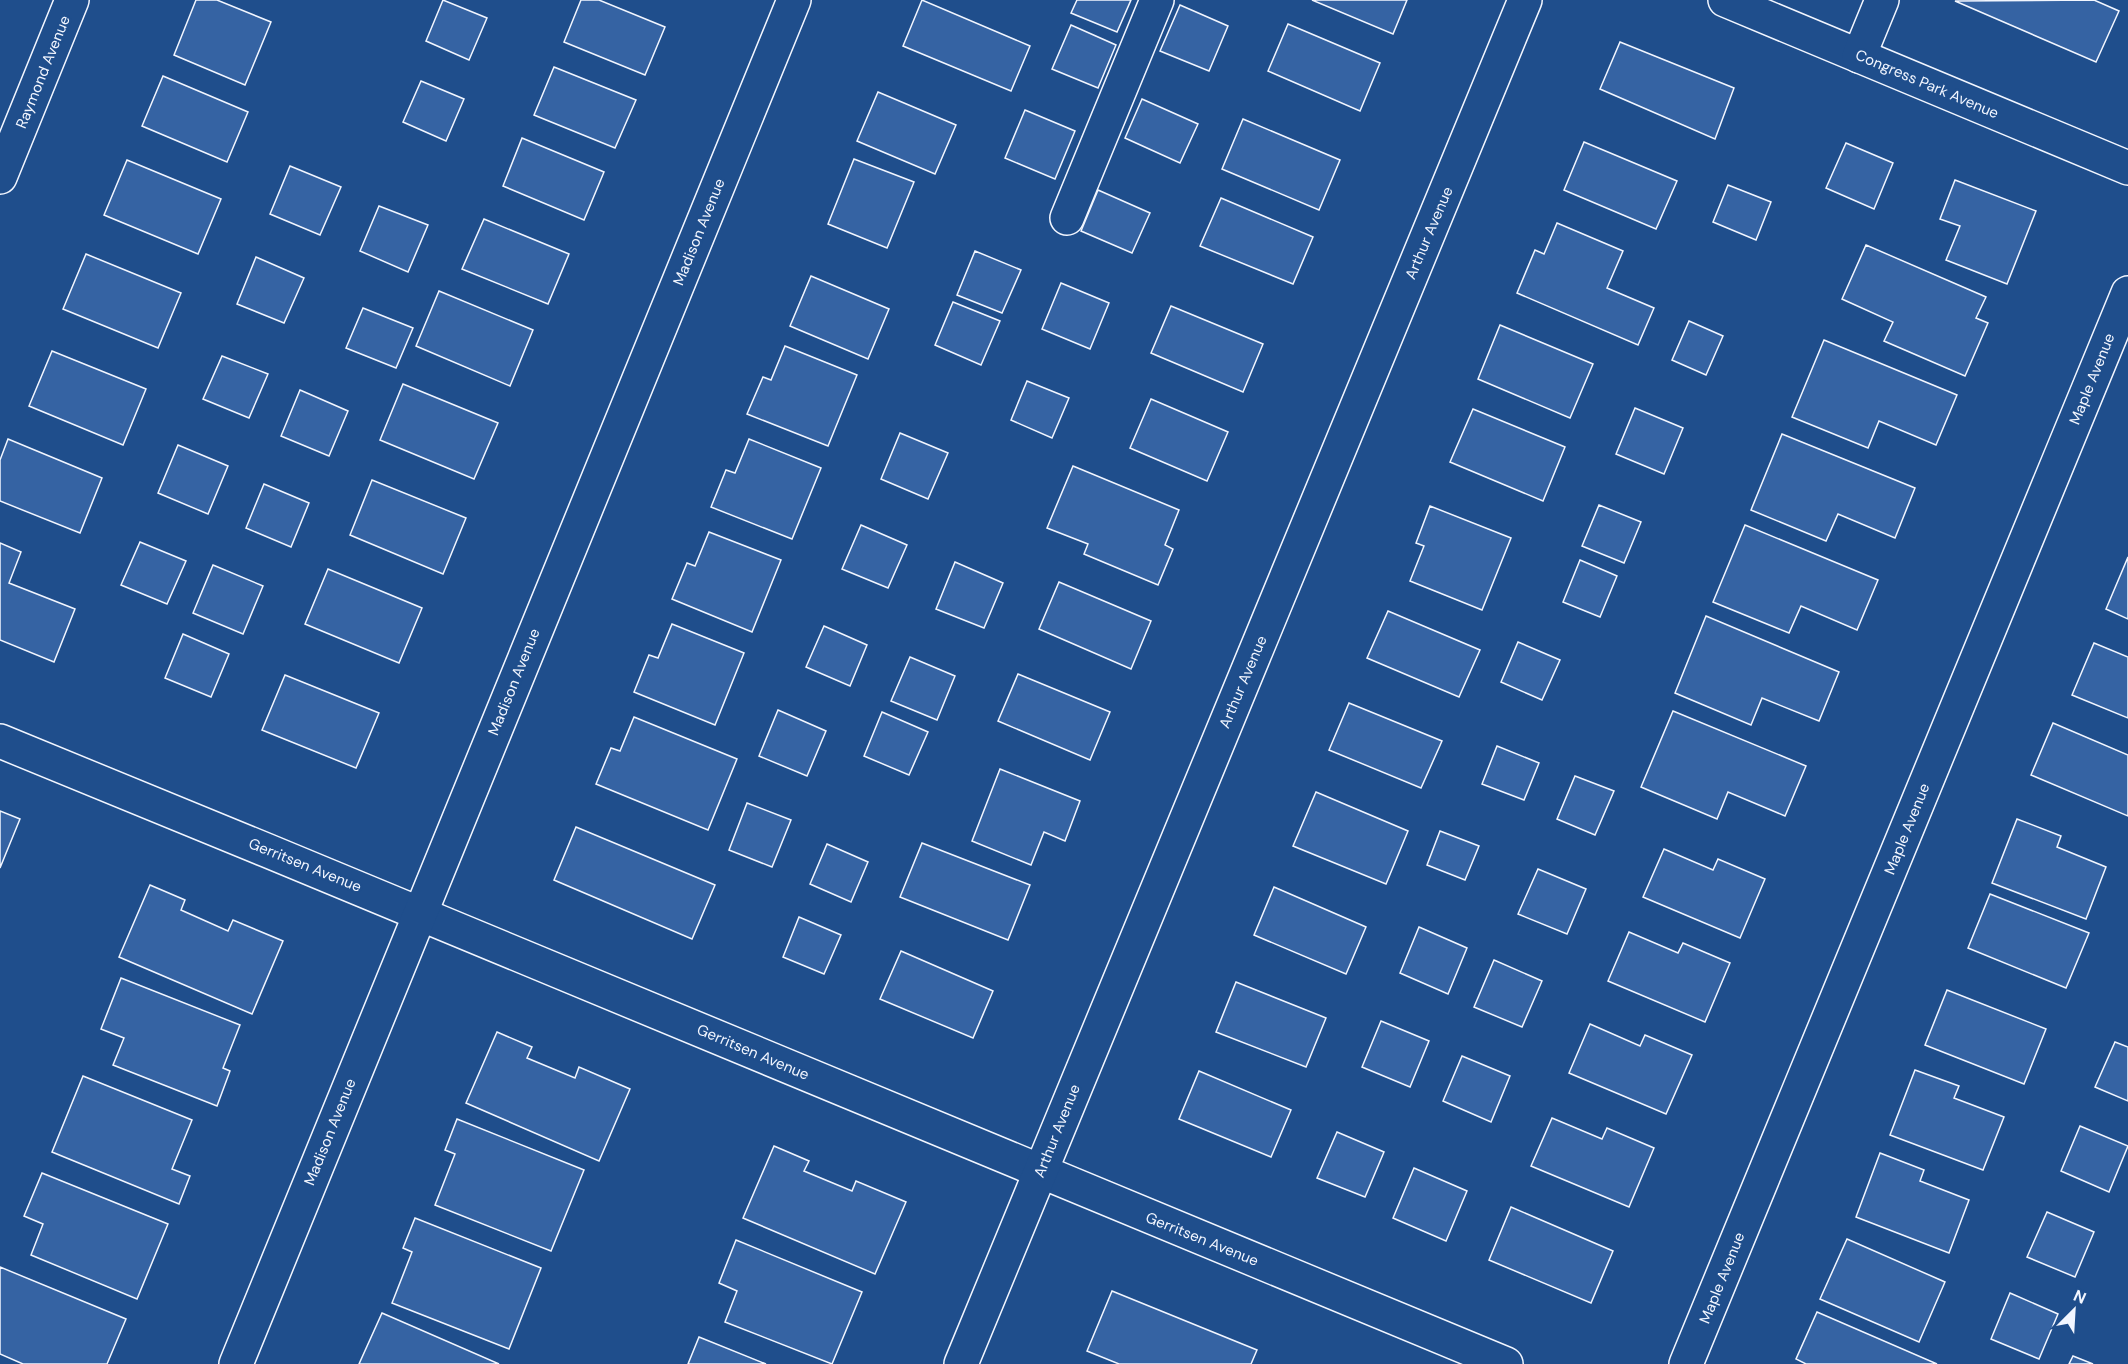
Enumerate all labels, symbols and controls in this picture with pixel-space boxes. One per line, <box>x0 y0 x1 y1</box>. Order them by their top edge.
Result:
street label: Raymond Avenue <box>11 13 75 131</box>
street label: Congress Park Avenue <box>1852 45 2002 123</box>
street label: Madison Avenue <box>668 176 730 288</box>
street label: Arthur Avenue <box>1400 183 1458 283</box>
street label: Maple Avenue <box>2065 330 2119 428</box>
street label: Madison Avenue <box>483 626 545 738</box>
street label: Arthur Avenue <box>1214 632 1272 732</box>
street label: Maple Avenue <box>1880 780 1934 878</box>
street label: Gerritsen Avenue <box>246 833 364 897</box>
street label: Gerritsen Avenue <box>694 1019 812 1085</box>
street label: Madison Avenue <box>299 1076 361 1188</box>
street label: Arthur Avenue <box>1029 1081 1085 1181</box>
street label: Gerritsen Avenue <box>1143 1207 1261 1271</box>
street label: Maple Avenue <box>1695 1229 1749 1327</box>
north arrow <box>2044 1280 2104 1340</box>
text: N <box>2070 1285 2089 1309</box>

